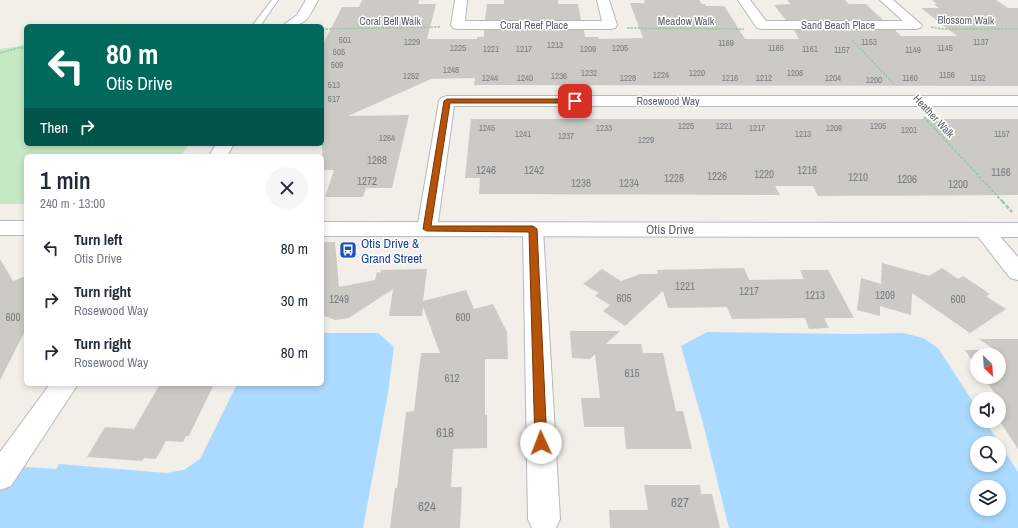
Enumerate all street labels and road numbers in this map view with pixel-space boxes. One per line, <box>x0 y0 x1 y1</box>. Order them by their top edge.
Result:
street label: Blossom Walk <box>937 13 995 28</box>
street label: Coral Bell Walk <box>359 14 421 28</box>
street label: Meadow Walk <box>658 14 715 28</box>
street label: Coral Reef Place <box>500 18 568 32</box>
street label: Sand Beach Place <box>801 18 875 32</box>
street label: Heather Walk <box>910 91 958 141</box>
street label: Rosewood Way <box>637 94 700 108</box>
street label: Otis Drive <box>646 221 694 238</box>

